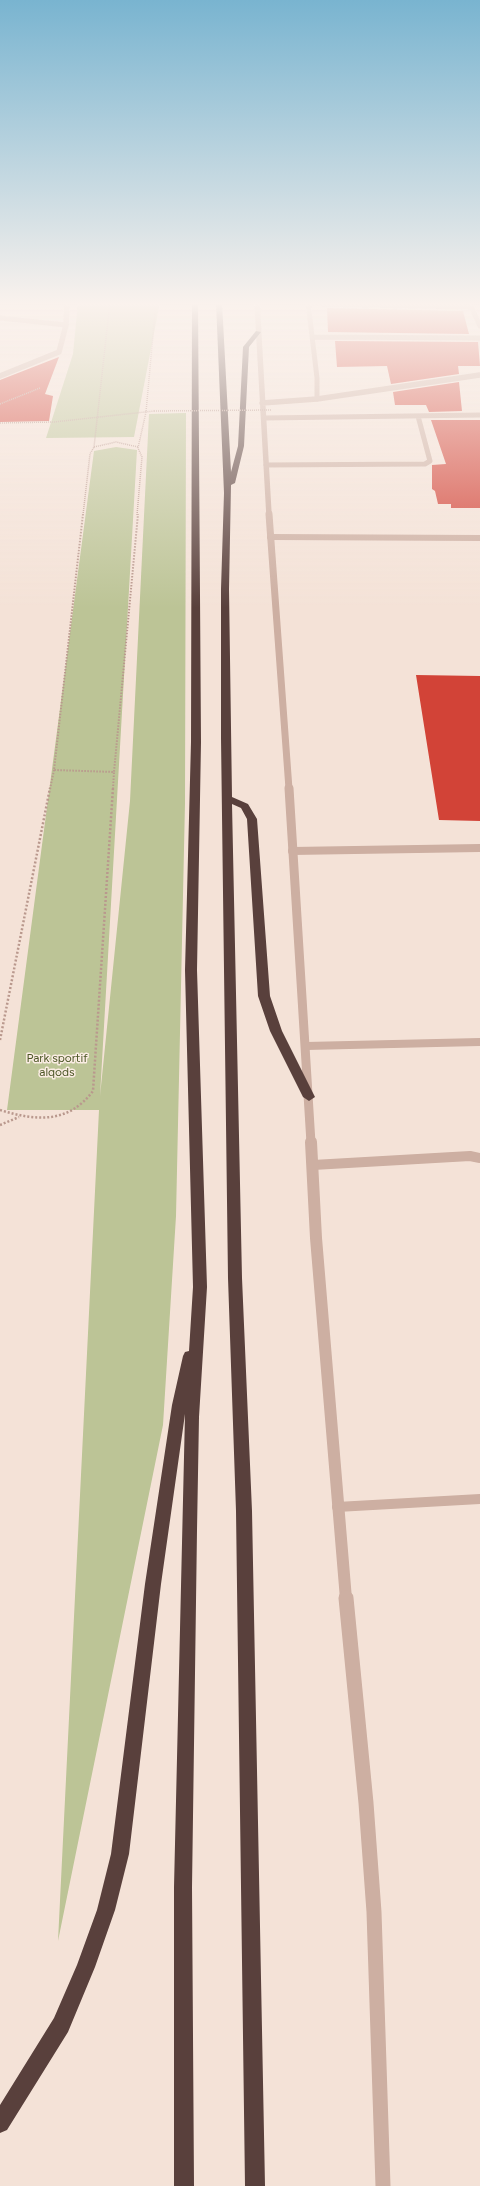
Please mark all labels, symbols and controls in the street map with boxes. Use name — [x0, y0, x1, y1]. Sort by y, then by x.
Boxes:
park label: Park sportif alqods — [26, 1051, 88, 1079]

